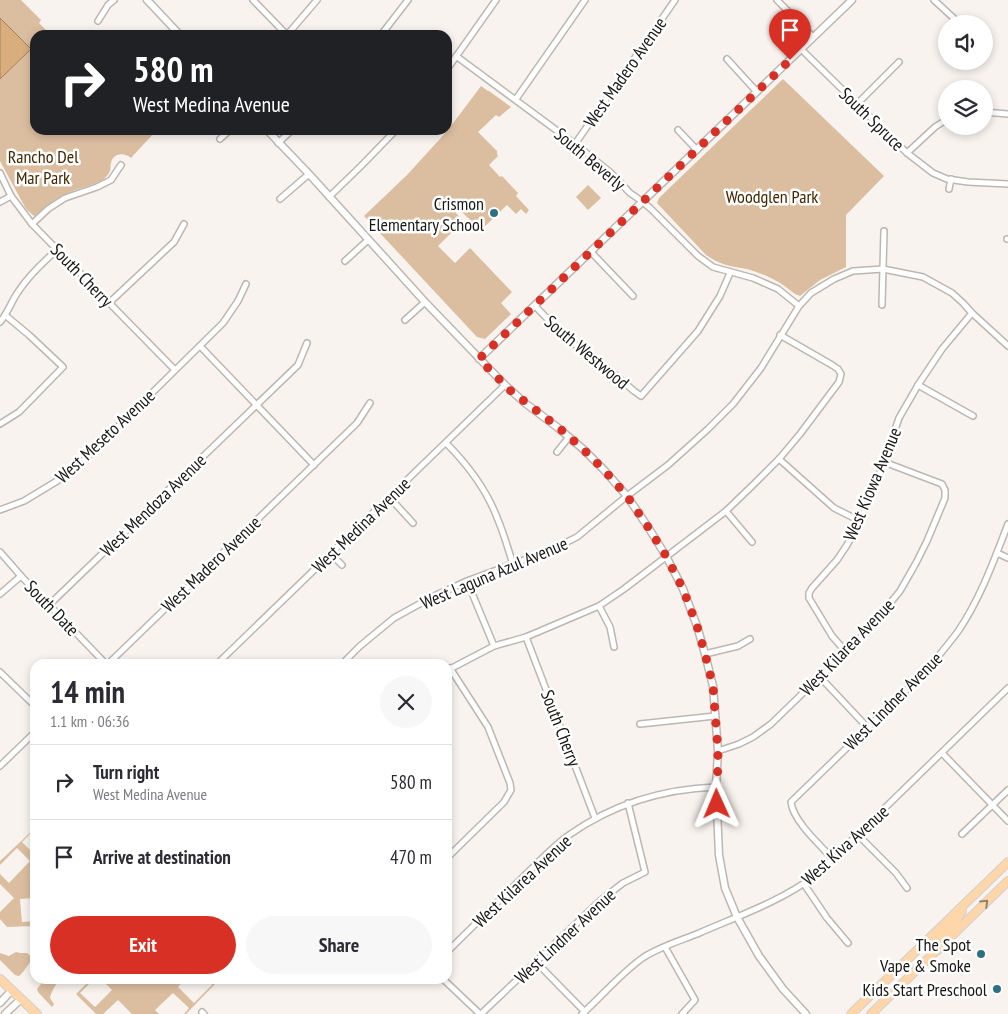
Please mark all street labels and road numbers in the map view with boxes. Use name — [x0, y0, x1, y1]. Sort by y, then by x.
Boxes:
street label: West Madero Avenue — [579, 12, 671, 132]
street label: South Spruce — [835, 82, 909, 156]
street label: South Beverly — [550, 123, 630, 196]
street label: South Cherry — [46, 238, 118, 312]
street label: South Westwood — [540, 310, 634, 394]
street label: West Meseto Avenue — [50, 384, 160, 488]
street label: West Kiowa Avenue — [838, 424, 906, 544]
street label: West Mendoza Avenue — [95, 449, 211, 561]
street label: West Medina Avenue — [307, 472, 415, 578]
street label: West Madero Avenue — [157, 511, 265, 617]
street label: West Laguna Azul Avenue — [417, 532, 571, 614]
street label: South Date — [20, 575, 84, 641]
street label: West Kilarea Avenue — [795, 594, 899, 700]
street label: West Lindner Avenue — [839, 647, 947, 755]
street label: South Cherry — [536, 686, 586, 770]
street label: West Kiva Avenue — [797, 800, 893, 890]
street label: West Kilarea Avenue — [468, 830, 576, 932]
street label: West Lindner Avenue — [510, 883, 620, 989]

